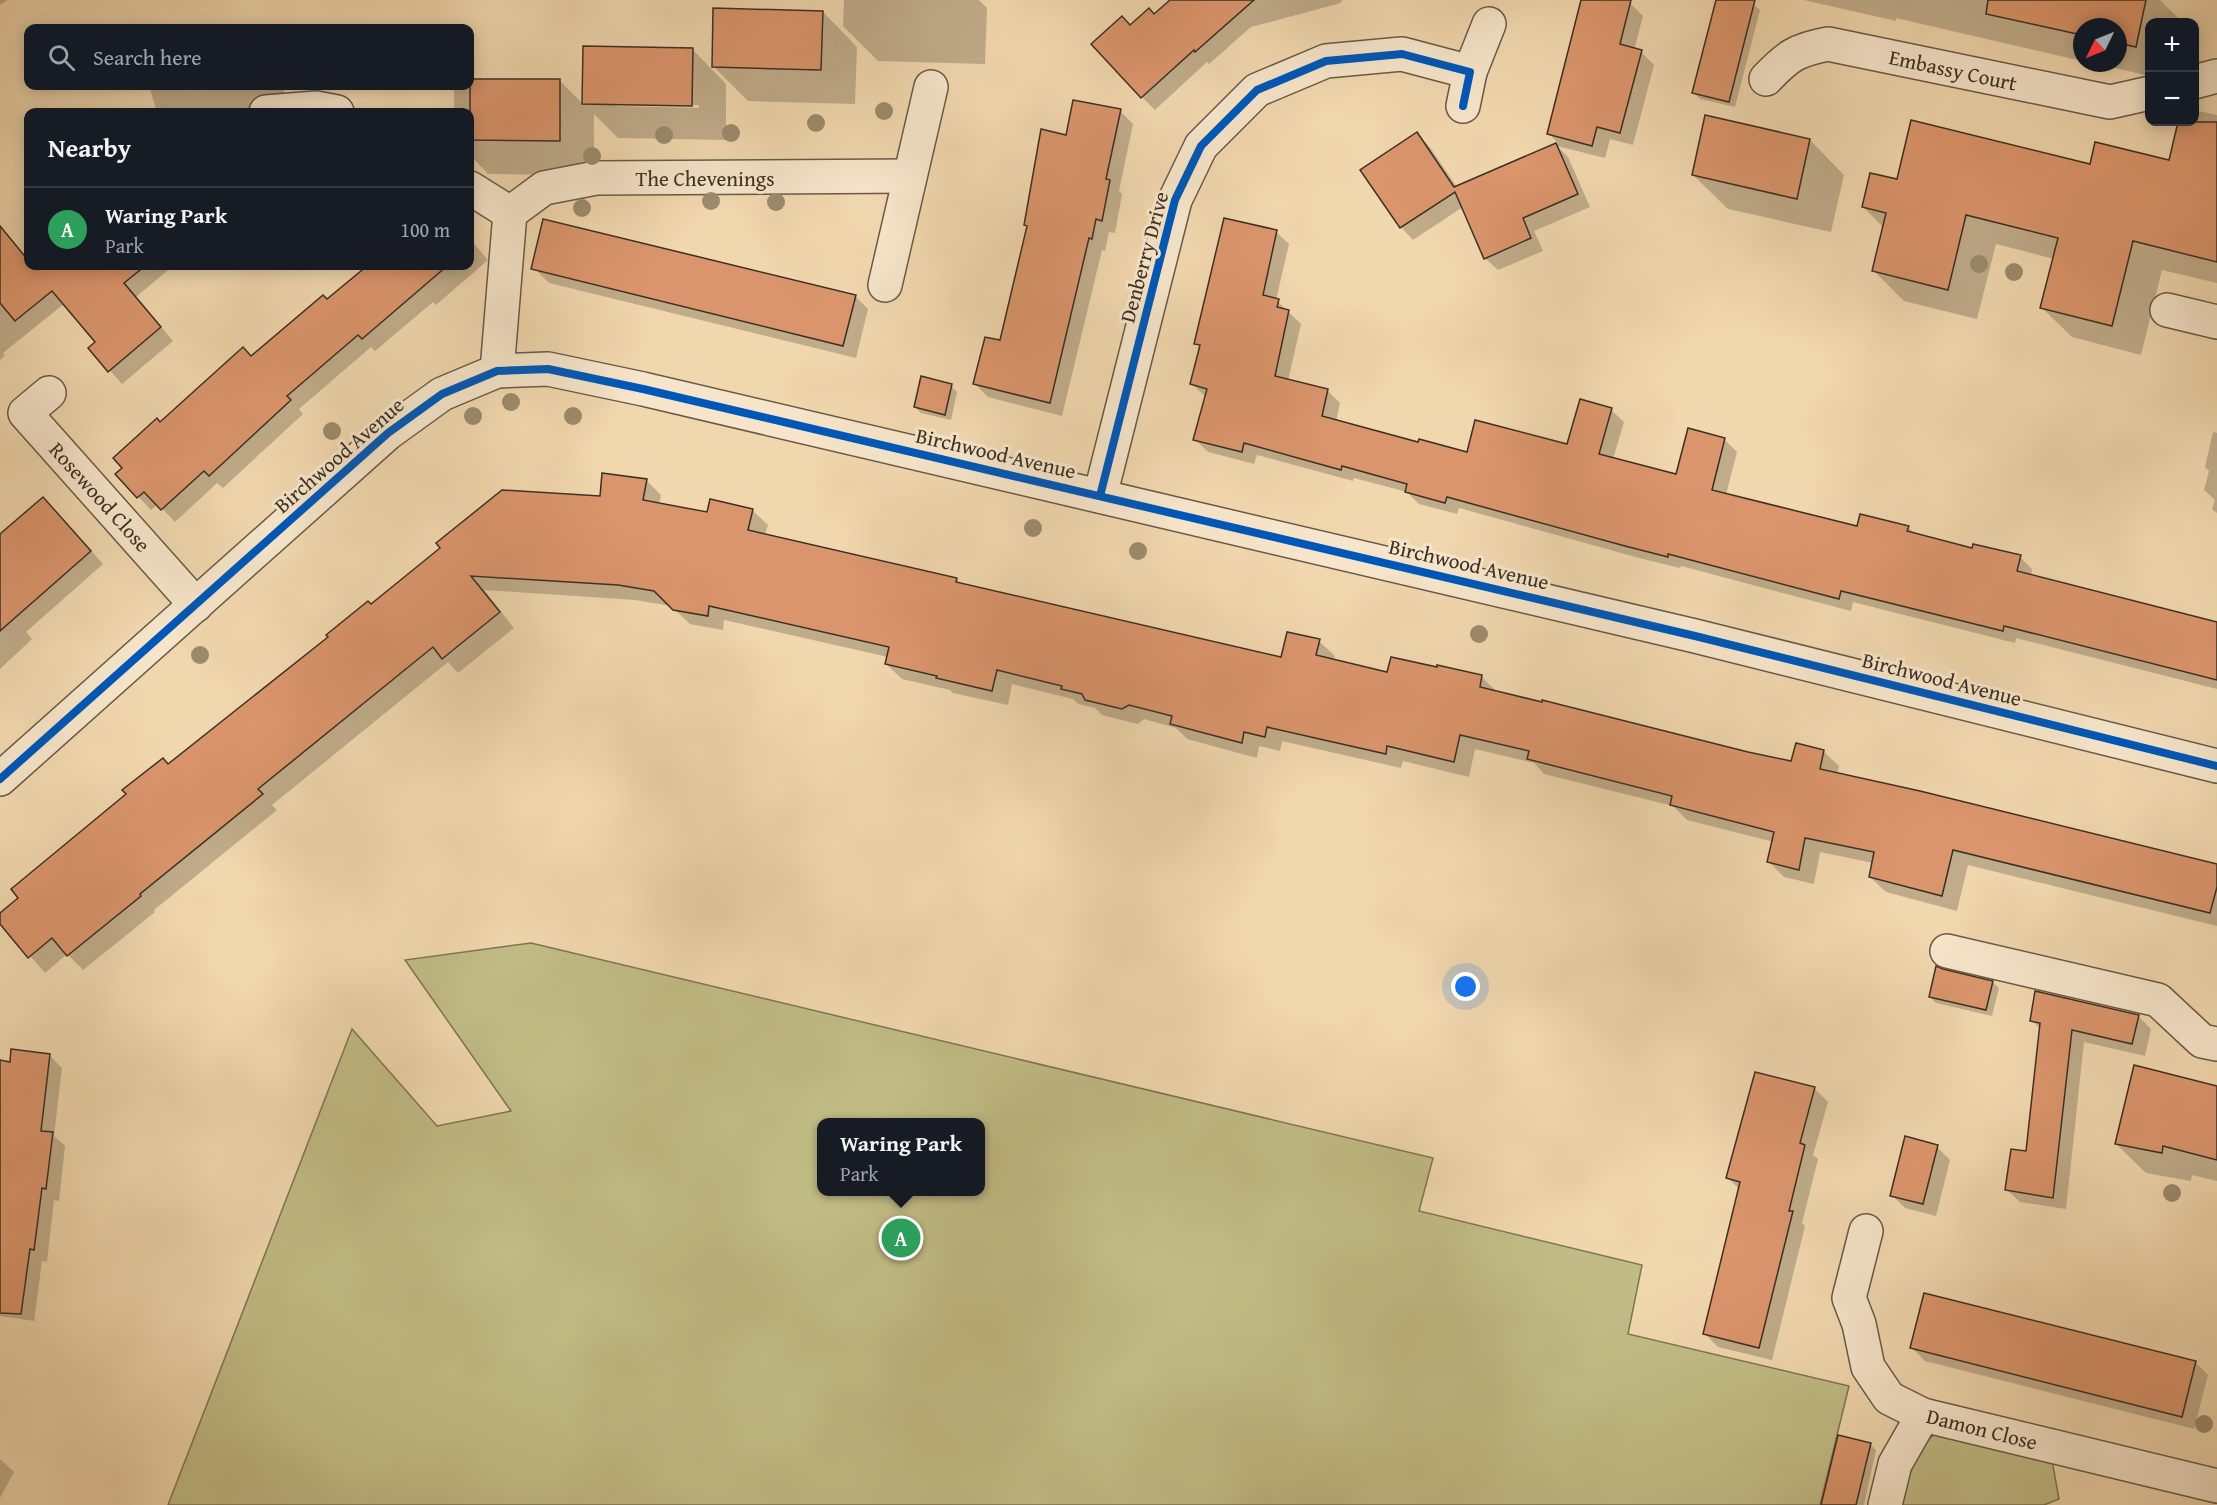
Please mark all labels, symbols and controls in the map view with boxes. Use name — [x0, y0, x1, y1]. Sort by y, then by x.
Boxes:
north arrow — [2073, 18, 2127, 72]
map controls — [2145, 18, 2199, 126]
button: + — [2145, 18, 2199, 72]
search box — [24, 24, 474, 90]
icon: search — [45, 41, 78, 74]
text: Search here — [93, 41, 202, 73]
street label: Embassy Court — [1886, 41, 2020, 99]
button: − — [2145, 72, 2199, 126]
text: Nearby — [48, 128, 131, 167]
street label: The Chevenings — [635, 163, 775, 194]
street label: Denberry Drive — [1112, 188, 1176, 326]
text: Waring Park — [105, 199, 227, 231]
text: A — [61, 215, 74, 244]
text: 100 m — [400, 215, 450, 244]
text: Park — [105, 231, 144, 260]
street label: Birchwood Avenue — [267, 390, 411, 520]
street label: Birchwood Avenue — [913, 420, 1079, 487]
street label: Rosewood Close — [42, 435, 158, 559]
street label: Birchwood Avenue — [1386, 531, 1552, 598]
street label: Birchwood Avenue — [1859, 644, 2025, 714]
your location — [1451, 972, 1480, 1001]
popup — [817, 1118, 985, 1196]
text: Waring Park — [840, 1127, 962, 1159]
text: Park — [840, 1159, 879, 1188]
pin: A — [882, 1216, 920, 1260]
street label: Damon Close — [1923, 1400, 2041, 1458]

